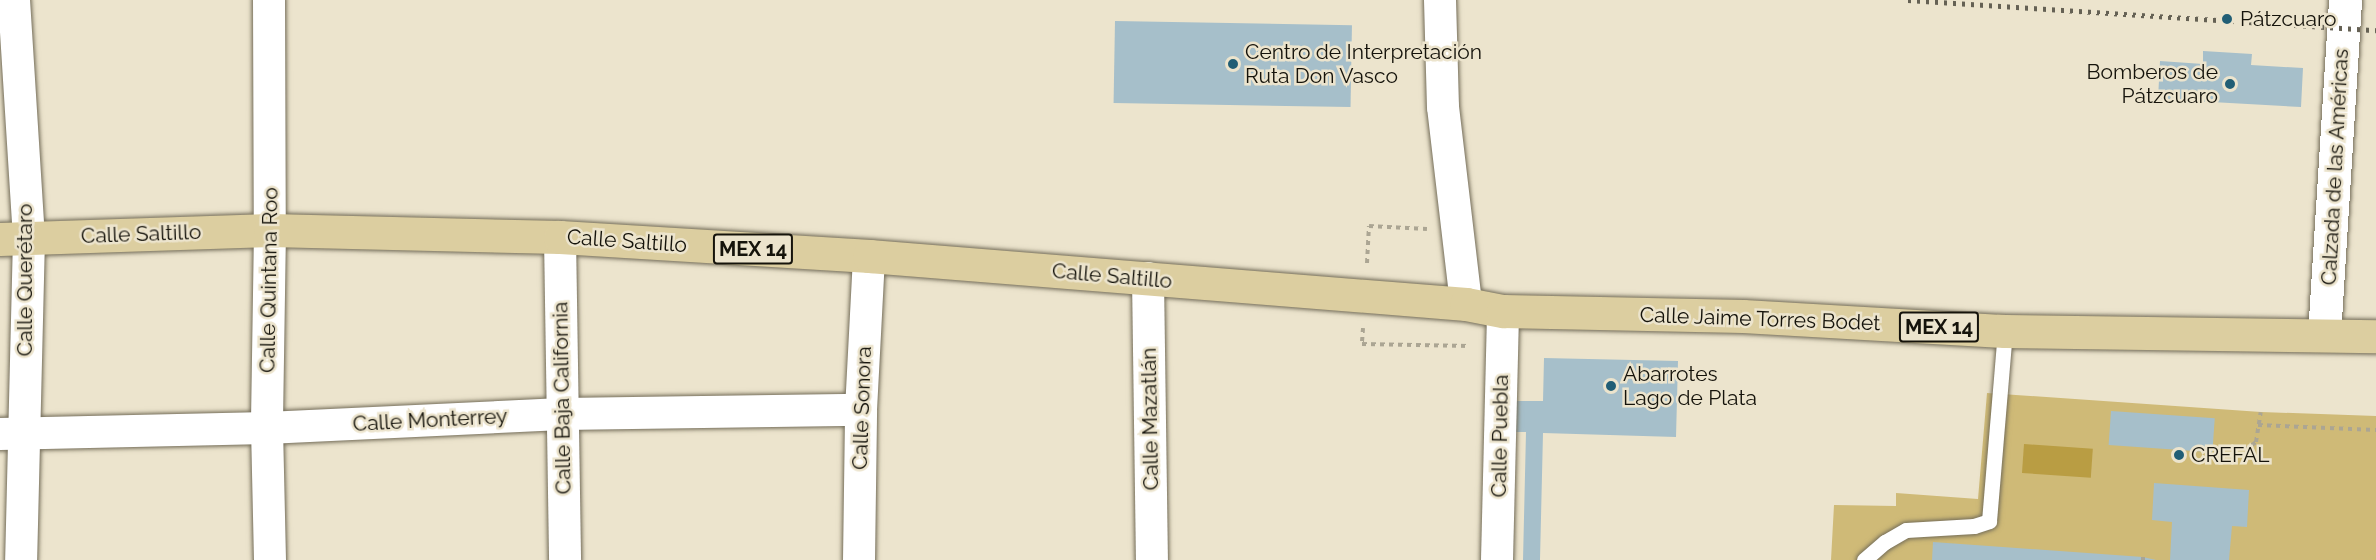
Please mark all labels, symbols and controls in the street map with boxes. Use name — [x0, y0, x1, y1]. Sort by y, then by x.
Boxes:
place label: Pátzcuaro — [2240, 6, 2336, 32]
marker: Pátzcuaro — [2218, 10, 2236, 28]
place label: Centro de Interpretación Ruta Don Vasco — [1245, 39, 1482, 89]
street label: Calzada de las Américas — [2316, 48, 2354, 286]
marker: Centro de Interpretación Ruta Don Vasco — [1226, 57, 1240, 71]
place label: Bomberos de Pátzcuaro — [2087, 59, 2218, 109]
marker: Bomberos de Pátzcuaro — [2223, 77, 2237, 91]
street label: Calle Quintana Roo — [255, 187, 283, 373]
street label: Calle Querétaro — [12, 204, 38, 356]
street label: Calle Saltillo — [80, 219, 202, 249]
street label: Calle Saltillo — [566, 224, 688, 258]
road number: MEX 14 — [712, 232, 794, 266]
street label: Calle Saltillo — [1051, 258, 1173, 294]
street label: Calle Baja California — [548, 301, 576, 495]
street label: Calle Jaime Torres Bodet — [1639, 302, 1881, 336]
road number: MEX 14 — [1898, 310, 1980, 344]
street label: Calle Sonora — [847, 346, 877, 470]
street label: Calle Mazatlán — [1136, 347, 1164, 491]
place label: Abarrotes Lago de Plata — [1623, 361, 1757, 411]
street label: Calle Puebla — [1486, 374, 1514, 498]
marker: Abarrotes Lago de Plata — [1604, 379, 1618, 393]
street label: Calle Monterrey — [352, 403, 508, 437]
place label: CREFAL — [2191, 442, 2269, 468]
marker: CREFAL — [2172, 448, 2186, 462]

